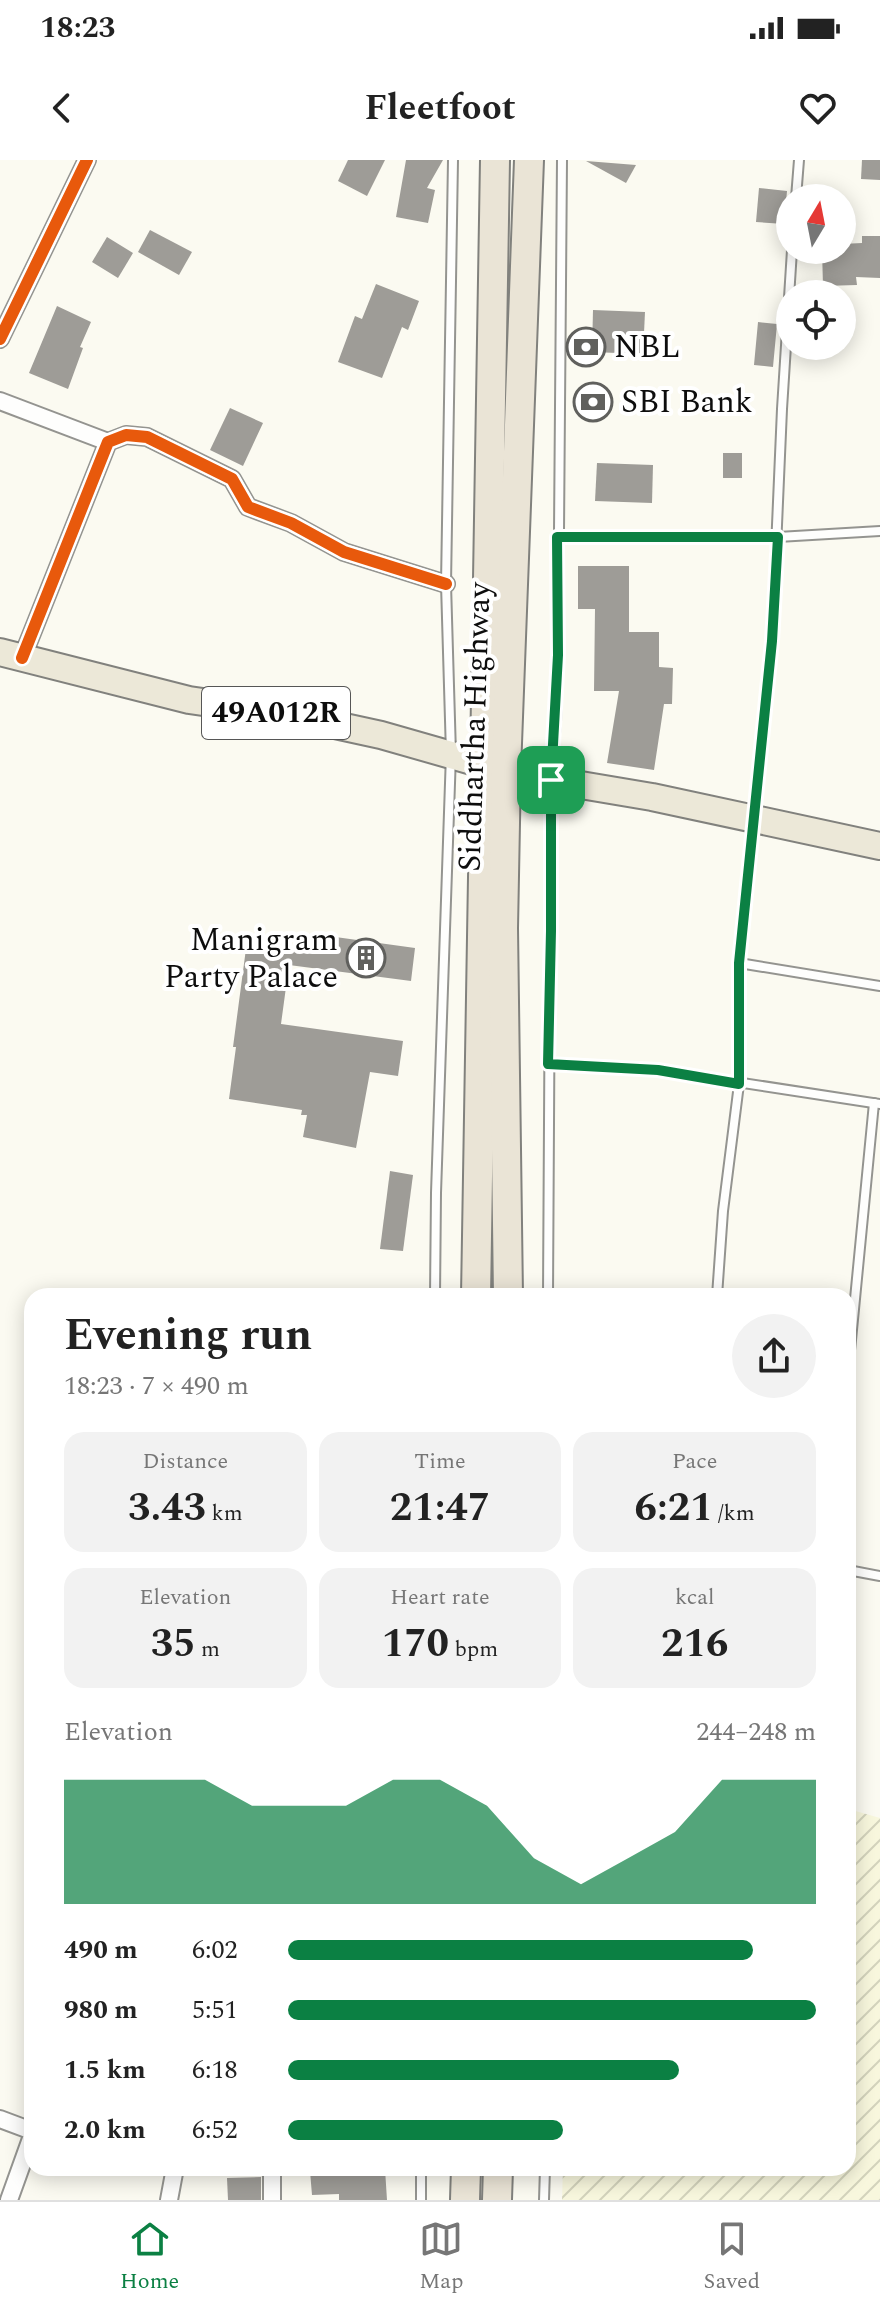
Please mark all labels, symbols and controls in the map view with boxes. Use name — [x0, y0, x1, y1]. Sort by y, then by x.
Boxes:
text: 18:23 — [40, 5, 115, 51]
text: Fleetfoot — [364, 81, 516, 136]
icon: back — [40, 86, 84, 130]
icon: heart — [796, 86, 840, 130]
north arrow — [776, 184, 856, 264]
map controls — [776, 184, 856, 360]
button: locate — [776, 280, 856, 360]
place label: NBL — [614, 323, 681, 372]
bank icon: NBL — [565, 326, 607, 368]
place label: SBI Bank — [621, 378, 753, 427]
bank icon: SBI Bank — [572, 381, 614, 423]
street label: Siddhartha Highway — [445, 580, 505, 872]
road number: 49A012R — [202, 687, 350, 739]
pin — [517, 746, 585, 814]
icon: arrive — [529, 758, 573, 802]
place label: Manigram Party Palace — [164, 916, 338, 1002]
building icon: Manigram Party Palace — [345, 937, 387, 979]
text: Evening run — [64, 1302, 312, 1369]
button: share — [732, 1314, 816, 1398]
text: 18:23 · 7 × 490 m — [64, 1366, 249, 1406]
text: Distance — [142, 1445, 228, 1478]
text: Time — [414, 1445, 466, 1478]
text: Pace — [672, 1445, 717, 1478]
text: 3.43 — [128, 1478, 206, 1539]
text: 21:47 — [390, 1478, 490, 1539]
text: 6:21 — [635, 1478, 713, 1539]
text: km — [206, 1497, 243, 1530]
text: /km — [713, 1497, 755, 1530]
text: Elevation — [139, 1581, 231, 1614]
text: Heart rate — [390, 1581, 490, 1614]
text: kcal — [675, 1581, 714, 1614]
text: 35 — [151, 1614, 196, 1675]
text: 170 — [382, 1614, 449, 1675]
text: 216 — [661, 1614, 728, 1675]
text: m — [196, 1633, 220, 1666]
text: bpm — [449, 1633, 498, 1666]
text: Elevation — [64, 1712, 173, 1752]
text: 244–248 m — [696, 1712, 816, 1752]
text: 490 m — [64, 1930, 138, 1970]
text: 6:02 — [192, 1930, 238, 1970]
text: 980 m — [64, 1990, 138, 2030]
text: 5:51 — [192, 1990, 238, 2030]
text: 1.5 km — [64, 2050, 146, 2090]
text: 6:18 — [192, 2050, 238, 2090]
text: 2.0 km — [64, 2110, 146, 2150]
text: 6:52 — [192, 2110, 238, 2150]
tab: Home — [120, 2217, 179, 2298]
tab: Map — [419, 2217, 464, 2298]
tab: Saved — [704, 2217, 760, 2298]

